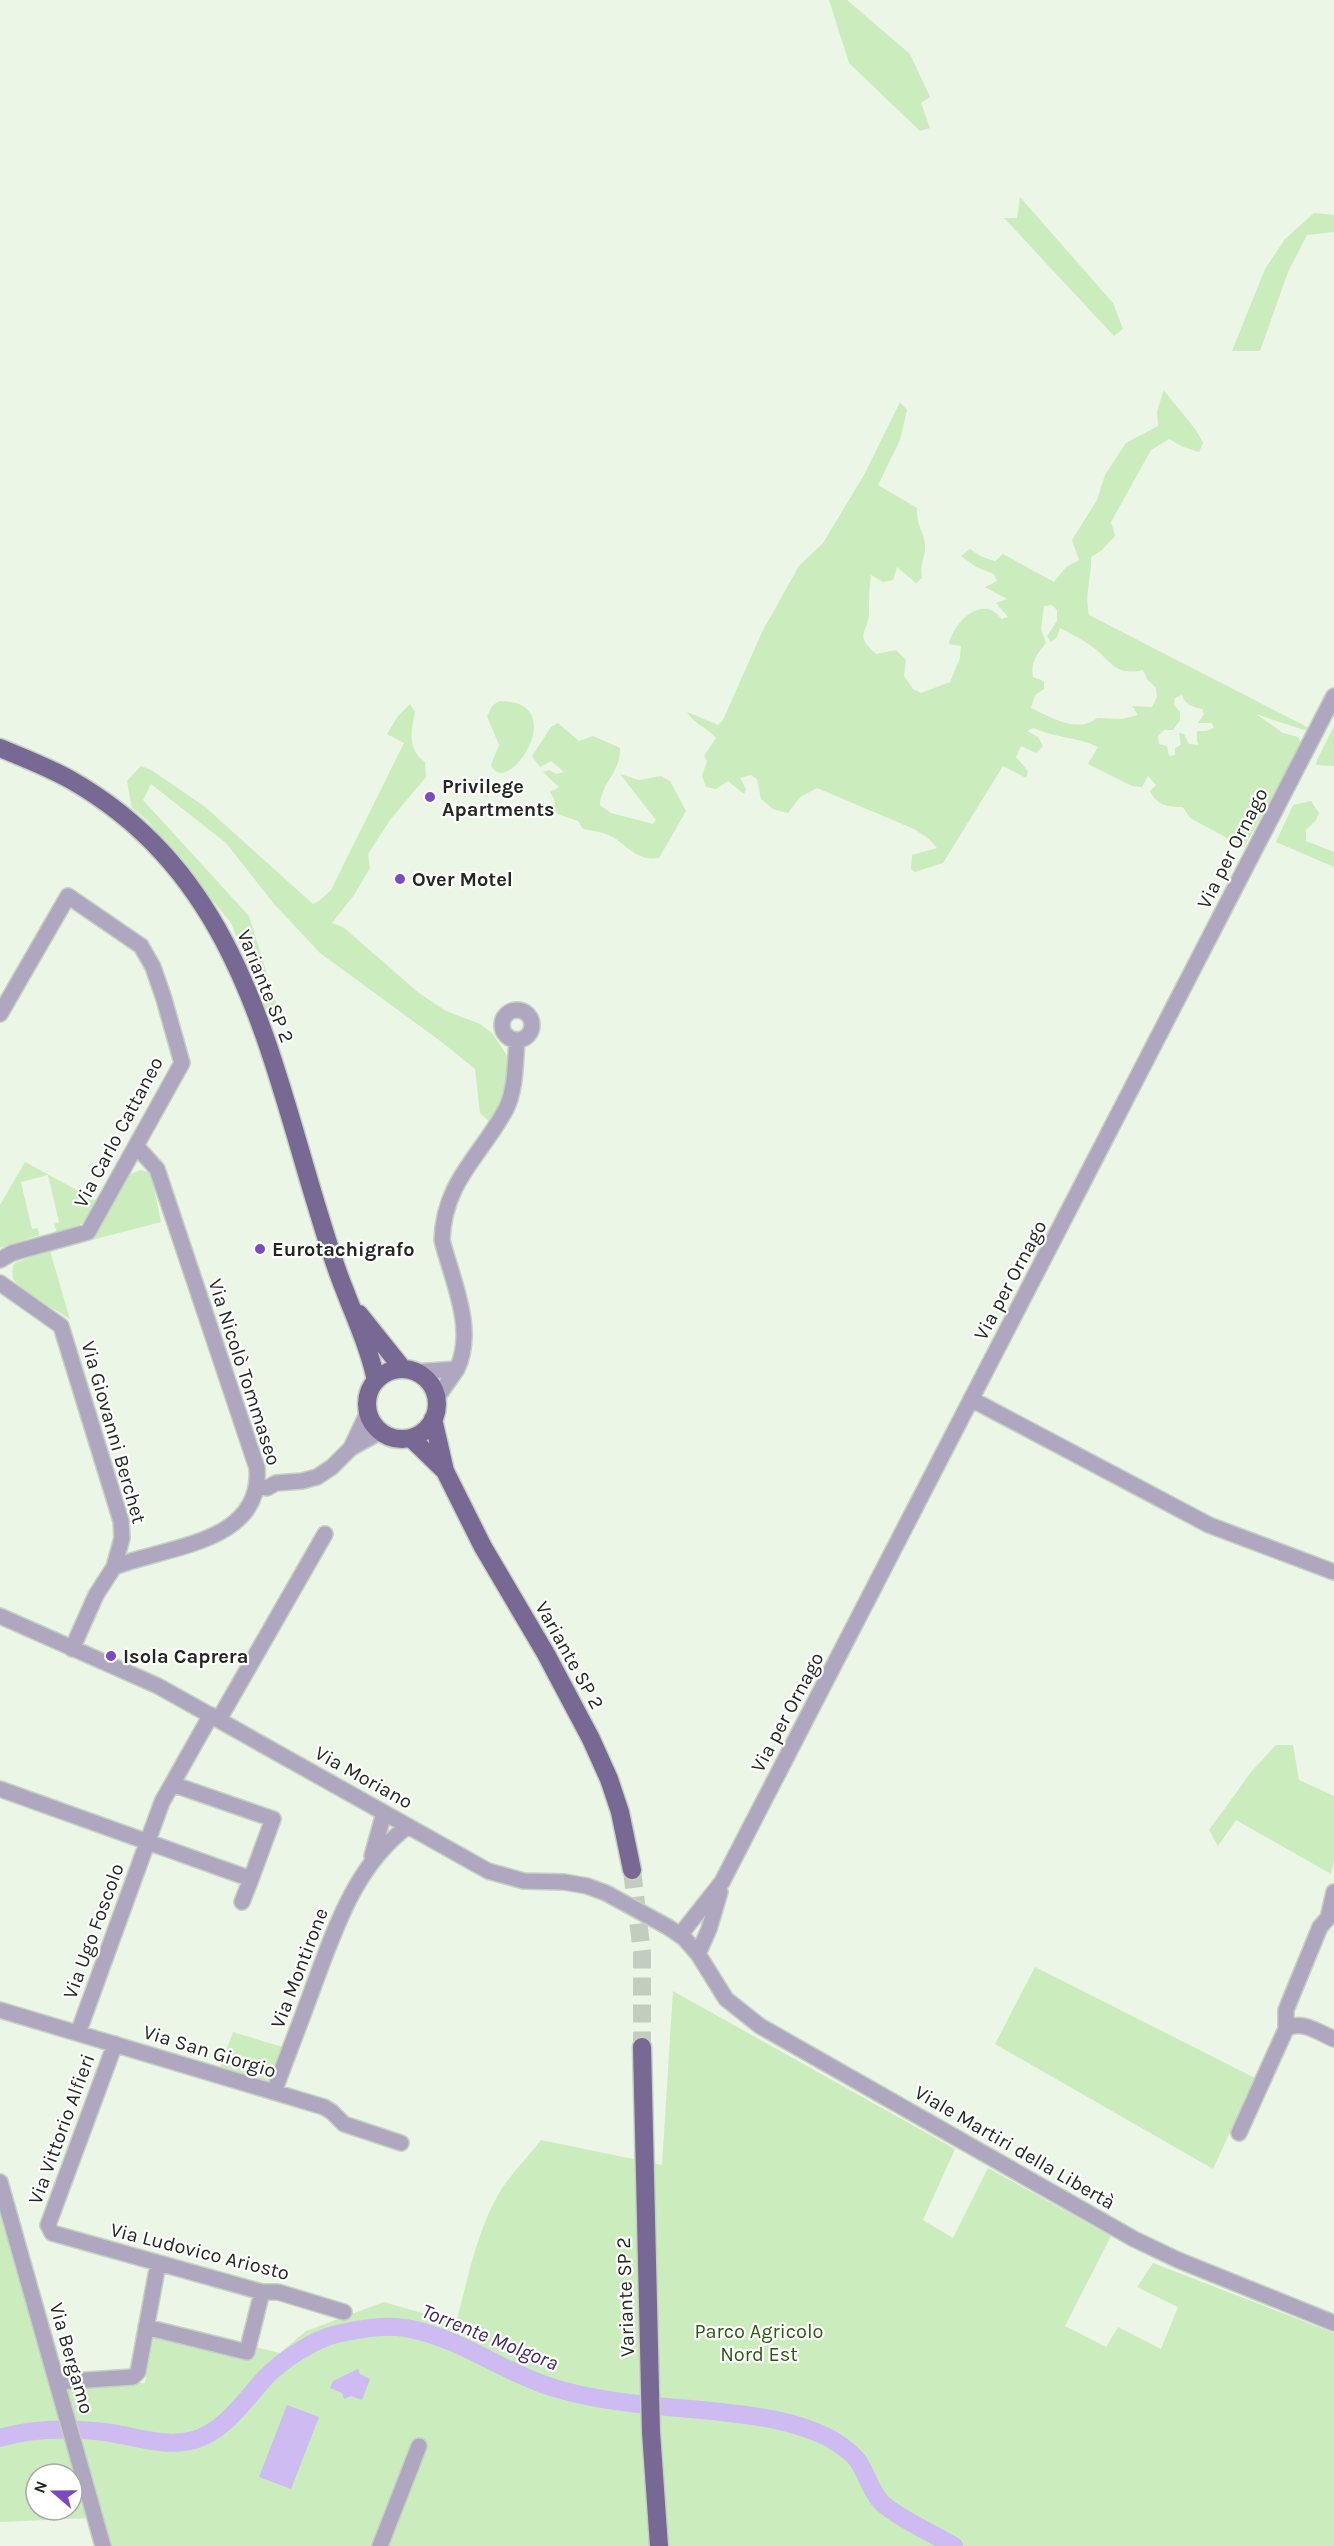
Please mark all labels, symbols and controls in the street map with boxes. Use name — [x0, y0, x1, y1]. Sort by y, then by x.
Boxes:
place label: Privilege Apartments — [442, 775, 555, 821]
street label: Via per Ornago — [1192, 784, 1273, 912]
marker: Privilege Apartments — [423, 790, 437, 804]
place label: Over Motel — [412, 868, 513, 891]
marker: Over Motel — [393, 872, 407, 886]
street label: Variante SP 2 — [232, 926, 299, 1046]
street label: Via Carlo Cattaneo — [69, 1053, 168, 1212]
street label: Via per Ornago — [969, 1216, 1052, 1344]
place label: Eurotachigrafo — [272, 1238, 415, 1261]
marker: Eurotachigrafo — [253, 1242, 267, 1256]
street label: Via Nicolò Tommaseo — [204, 1276, 286, 1468]
street label: Via Giovanni Berchet — [76, 1338, 151, 1526]
street label: Variante SP 2 — [530, 1597, 609, 1713]
place label: Isola Caprera — [123, 1645, 248, 1668]
street label: Via per Ornago — [746, 1648, 829, 1776]
marker: Isola Caprera — [104, 1649, 118, 1663]
street label: Via Moriano — [311, 1741, 417, 1814]
street label: Via Ugo Foscolo — [58, 1860, 129, 2002]
street label: Via Montirone — [266, 1905, 333, 2032]
street label: Via San Giorgio — [141, 2020, 279, 2083]
street label: Via Vittorio Alfieri — [24, 2051, 99, 2208]
street label: Viale Martiri della Libertà — [910, 2081, 1119, 2214]
street label: Via Ludovico Ariosto — [108, 2218, 292, 2285]
street label: Variante SP 2 — [612, 2237, 639, 2357]
water label: Torrente Molgora — [418, 2299, 562, 2375]
street label: Via Bergamo — [45, 2300, 98, 2416]
park label: Parco Agricolo Nord Est — [694, 2320, 824, 2366]
north arrow — [24, 2462, 84, 2522]
text: N — [29, 2478, 51, 2496]

